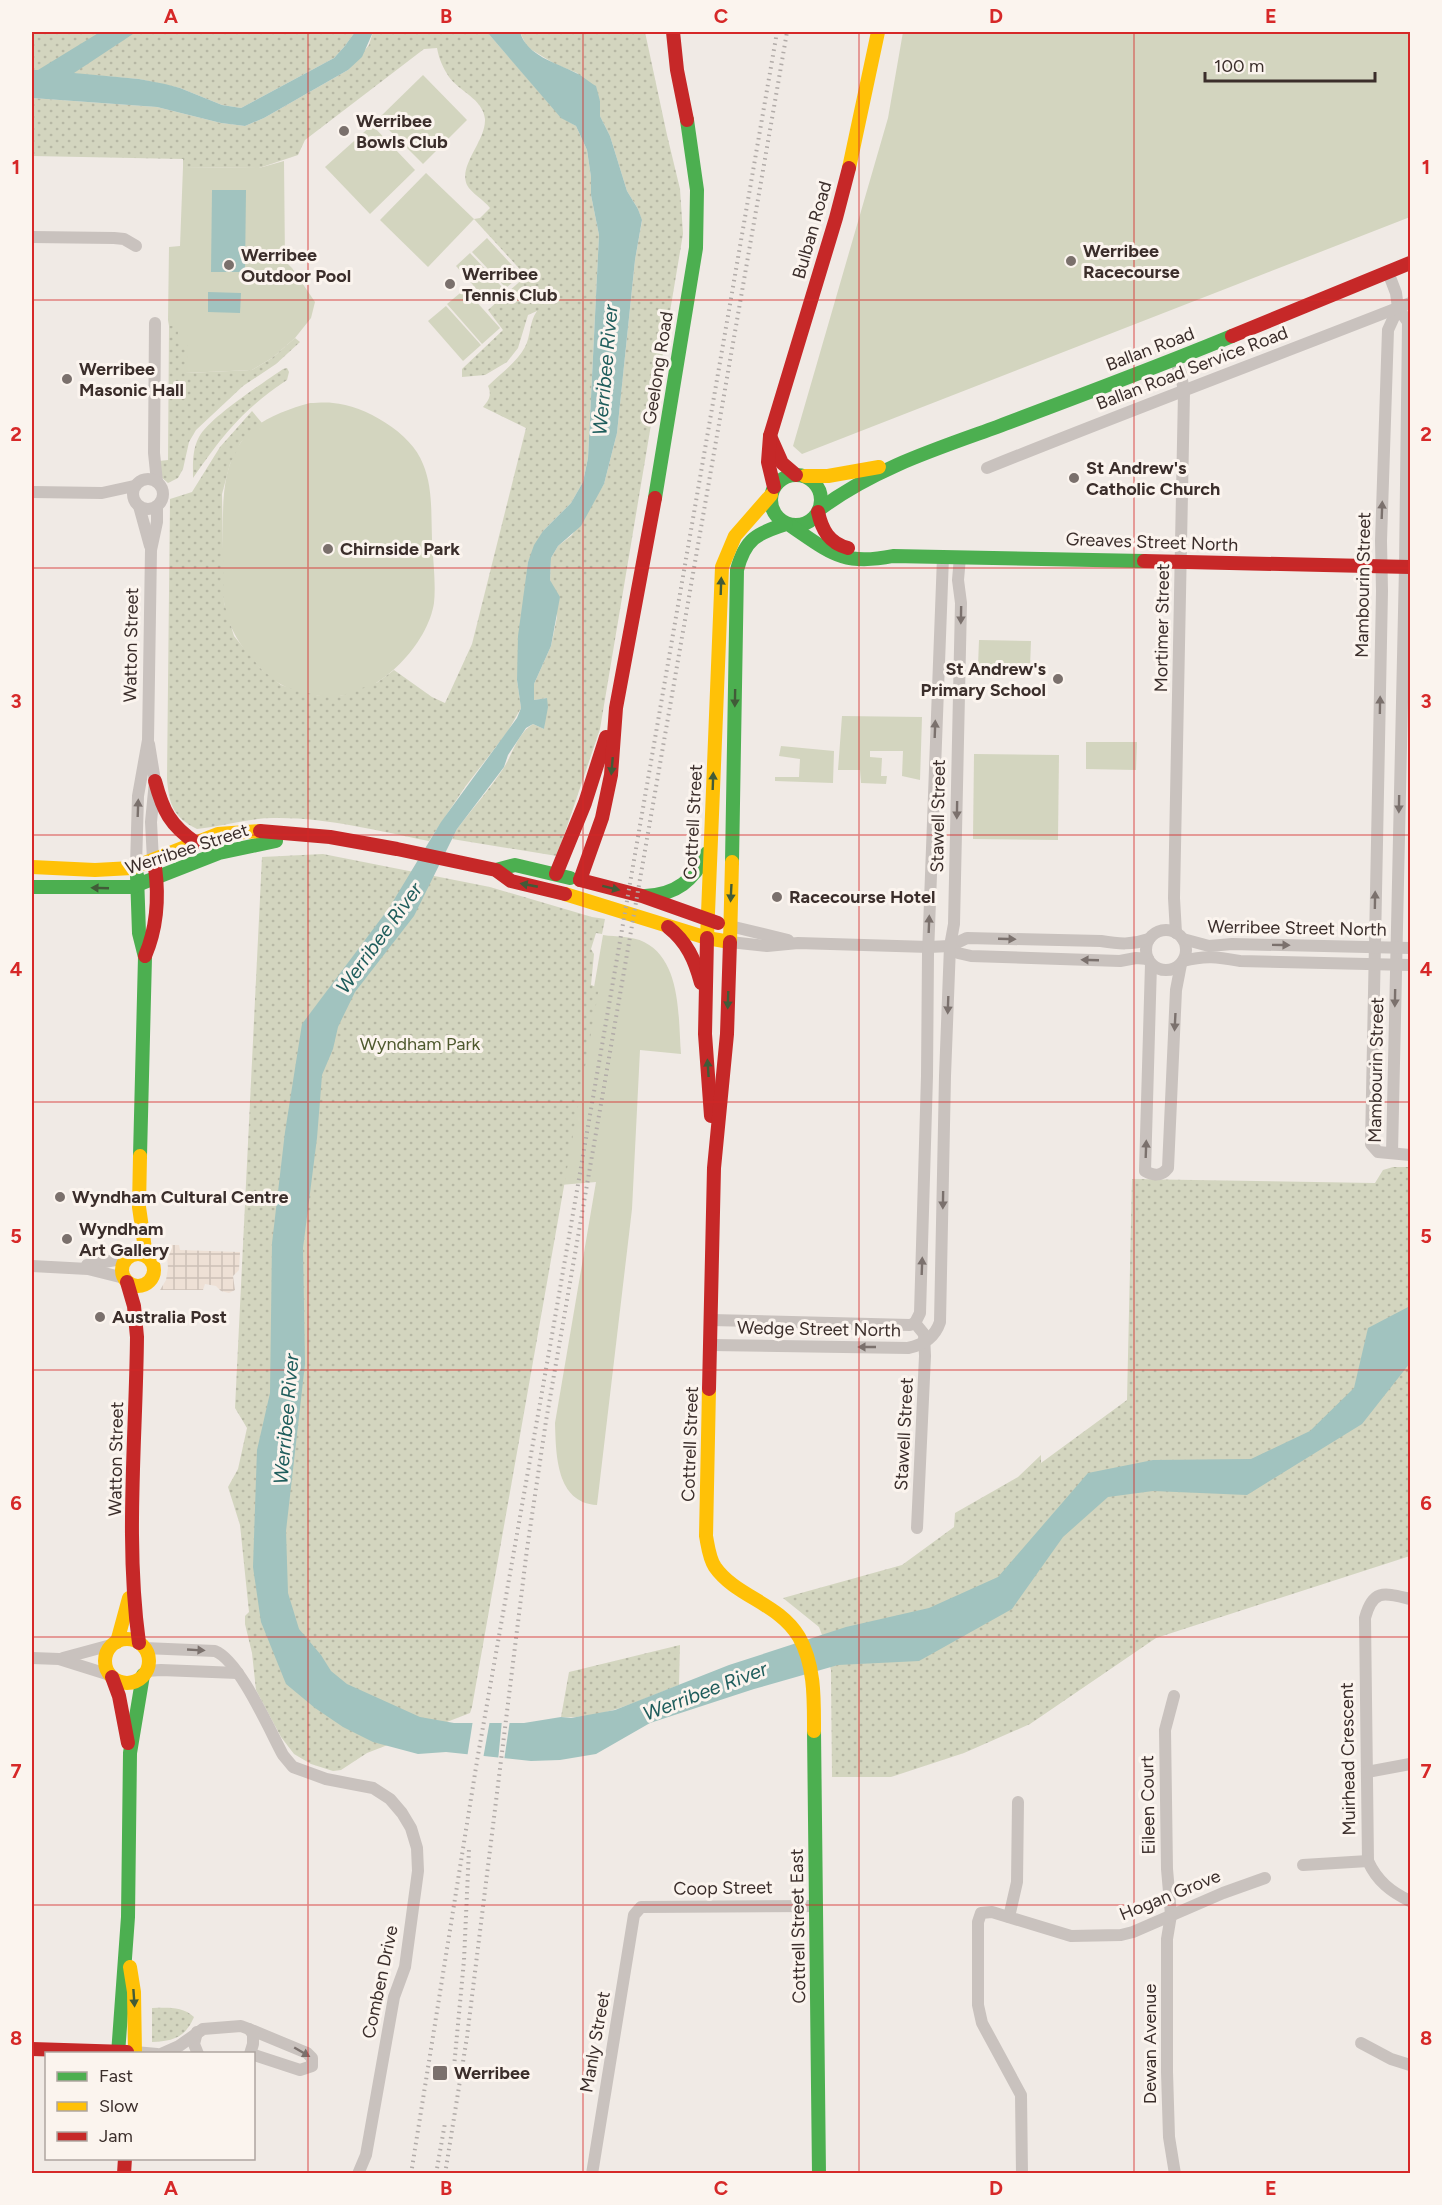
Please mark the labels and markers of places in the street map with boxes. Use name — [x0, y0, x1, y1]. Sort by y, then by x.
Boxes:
place label: Werribee Bowls Club — [356, 110, 448, 153]
marker: Werribee Bowls Club — [337, 124, 351, 138]
place label: Werribee Racecourse — [1083, 240, 1180, 283]
place label: Werribee Outdoor Pool — [241, 244, 351, 287]
marker: Werribee Racecourse — [1064, 254, 1078, 268]
marker: Werribee Outdoor Pool — [222, 258, 236, 272]
place label: Werribee Tennis Club — [462, 263, 558, 306]
marker: Werribee Tennis Club — [443, 277, 457, 291]
place label: Werribee Masonic Hall — [79, 358, 184, 401]
marker: Werribee Masonic Hall — [60, 372, 74, 386]
place label: St Andrew's Catholic Church — [1086, 457, 1220, 500]
marker: St Andrew's Catholic Church — [1067, 471, 1081, 485]
place label: Chirnside Park — [340, 538, 460, 560]
marker: Chirnside Park — [321, 542, 335, 556]
place label: St Andrew's Primary School — [921, 658, 1047, 701]
marker: St Andrew's Primary School — [1051, 672, 1065, 686]
place label: Racecourse Hotel — [789, 886, 935, 908]
marker: Racecourse Hotel — [770, 890, 784, 904]
place label: Wyndham Cultural Centre — [72, 1186, 288, 1208]
marker: Wyndham Cultural Centre — [53, 1190, 67, 1204]
place label: Wyndham Art Gallery — [79, 1218, 170, 1261]
marker: Wyndham Art Gallery — [60, 1232, 74, 1246]
place label: Australia Post — [112, 1306, 227, 1328]
marker: Australia Post — [93, 1310, 107, 1324]
place label: Werribee — [454, 2062, 530, 2084]
marker: Werribee — [431, 2064, 449, 2082]

